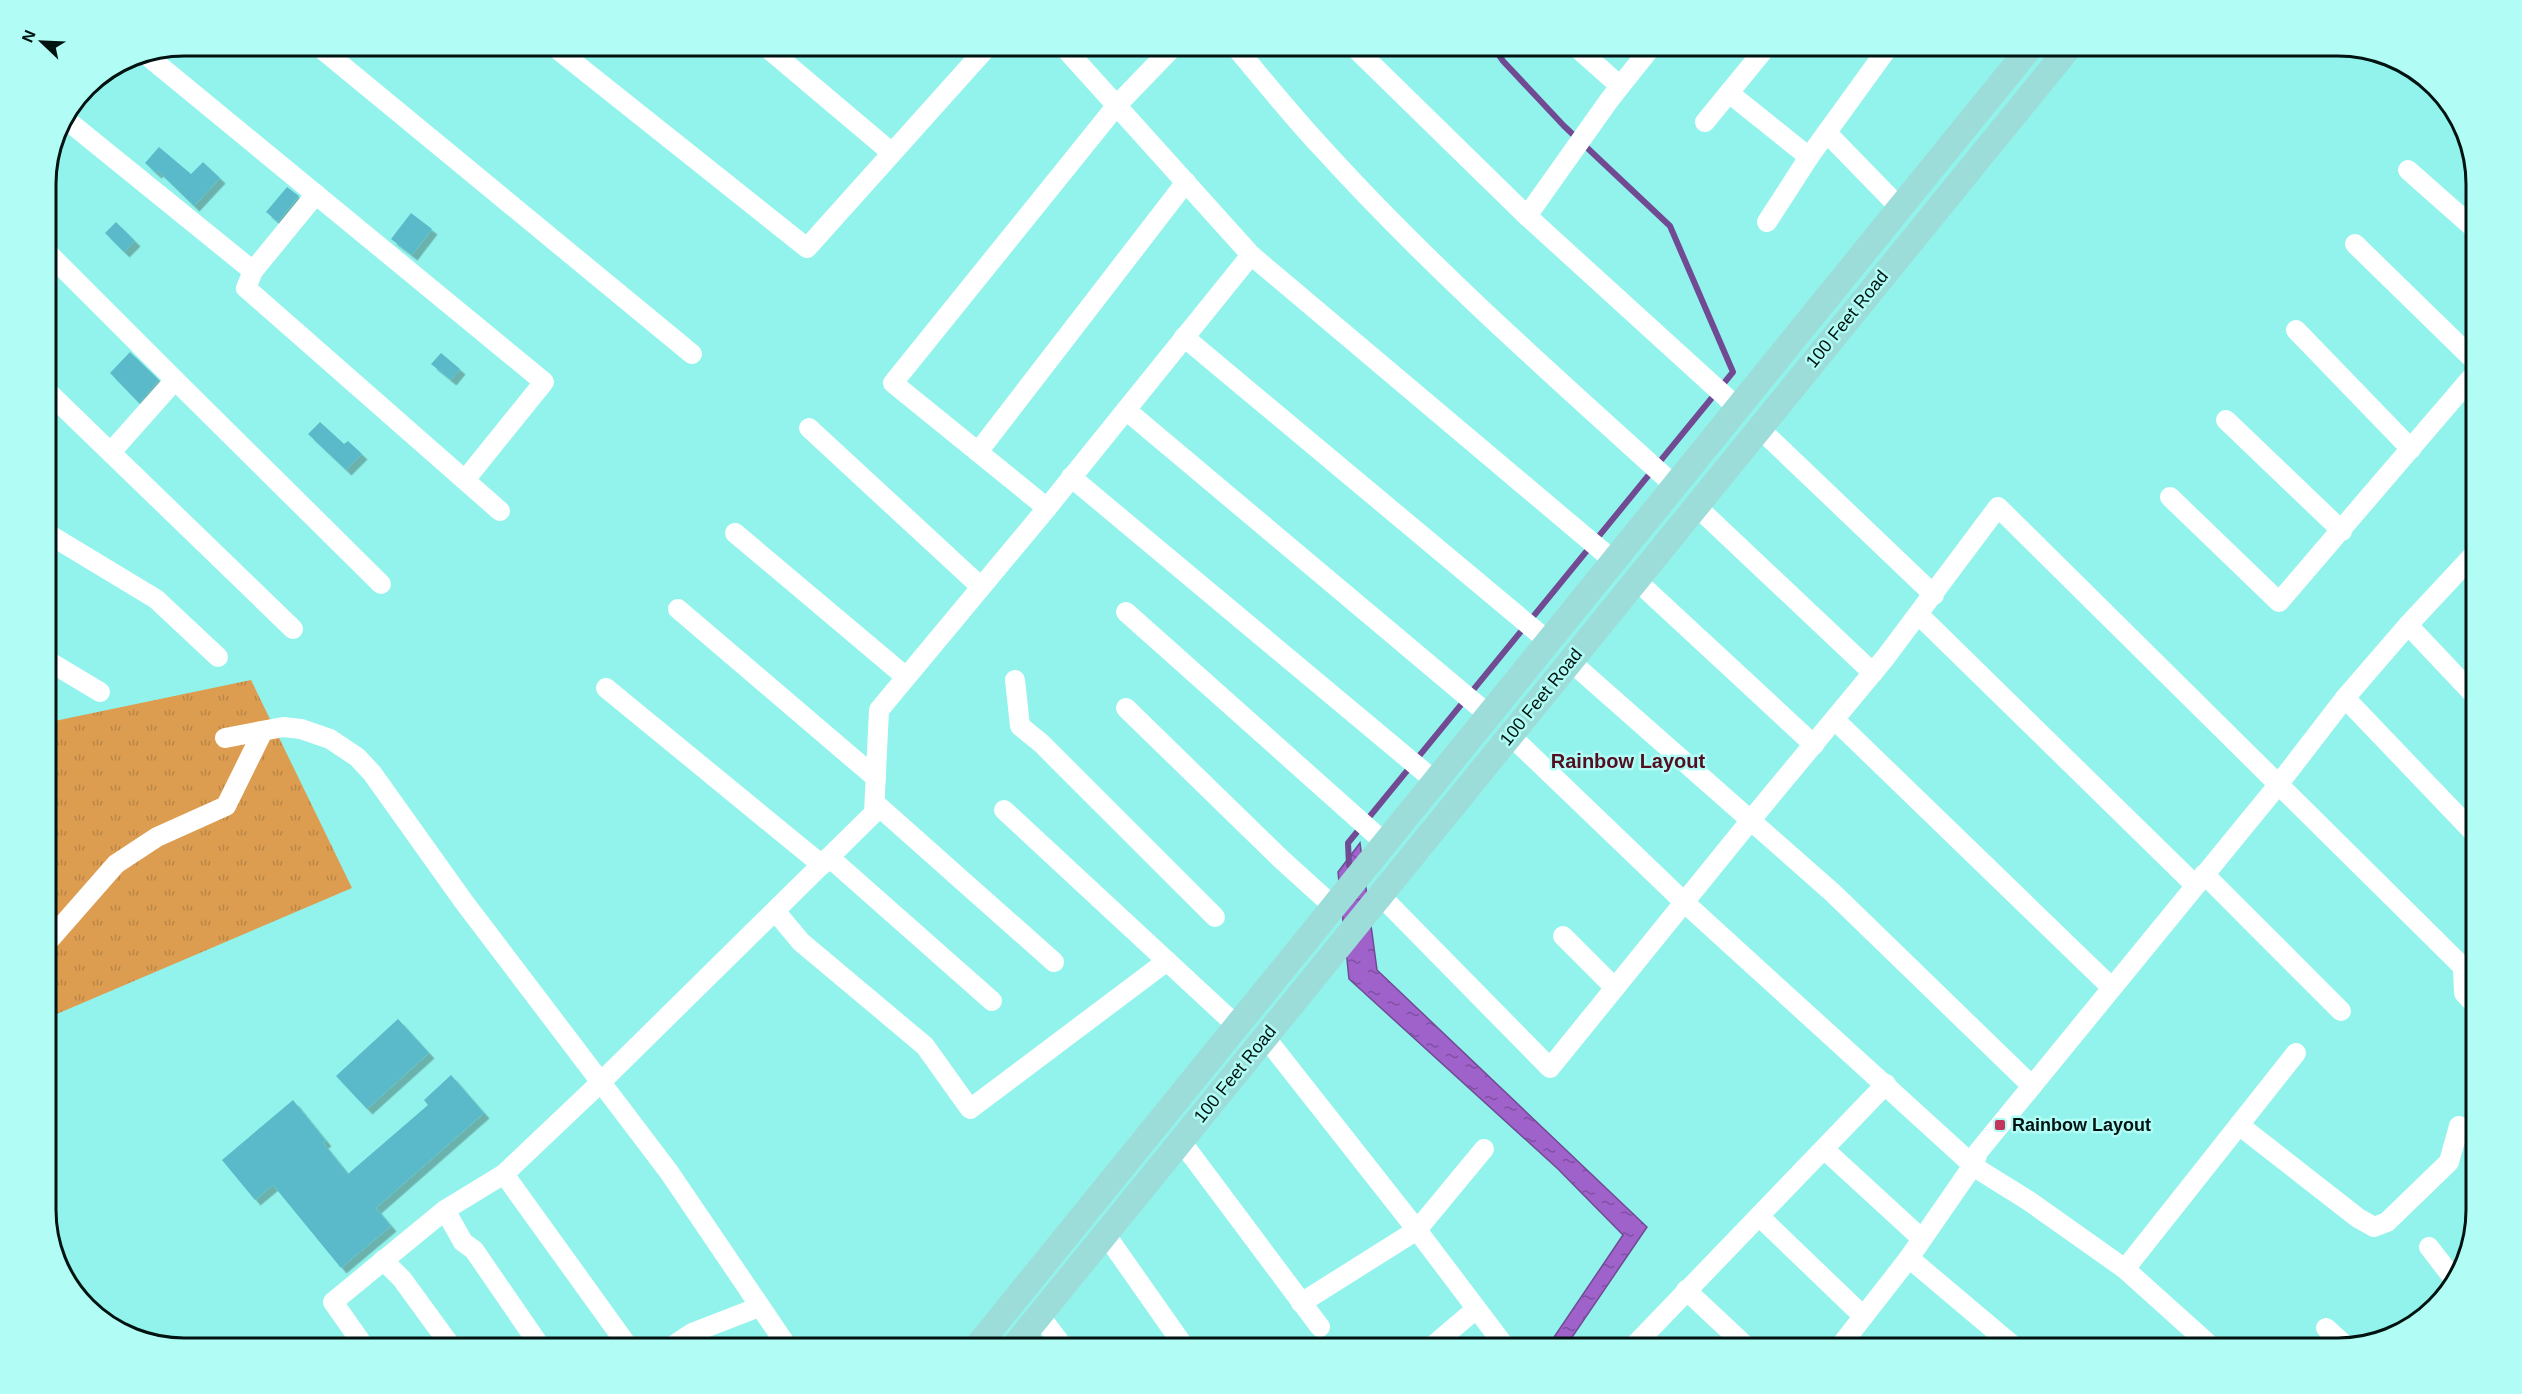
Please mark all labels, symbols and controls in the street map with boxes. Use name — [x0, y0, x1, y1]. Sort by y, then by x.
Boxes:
north arrow — [12, 12, 72, 72]
text: N — [19, 28, 39, 45]
street label: 100 Feet Road — [1802, 266, 1892, 372]
street label: 100 Feet Road — [1496, 644, 1586, 750]
district label: Rainbow Layout — [1551, 750, 1706, 772]
street label: 100 Feet Road — [1190, 1021, 1280, 1127]
place label: Rainbow Layout — [2012, 1115, 2151, 1135]
marker: Rainbow Layout — [1993, 1118, 2007, 1132]

